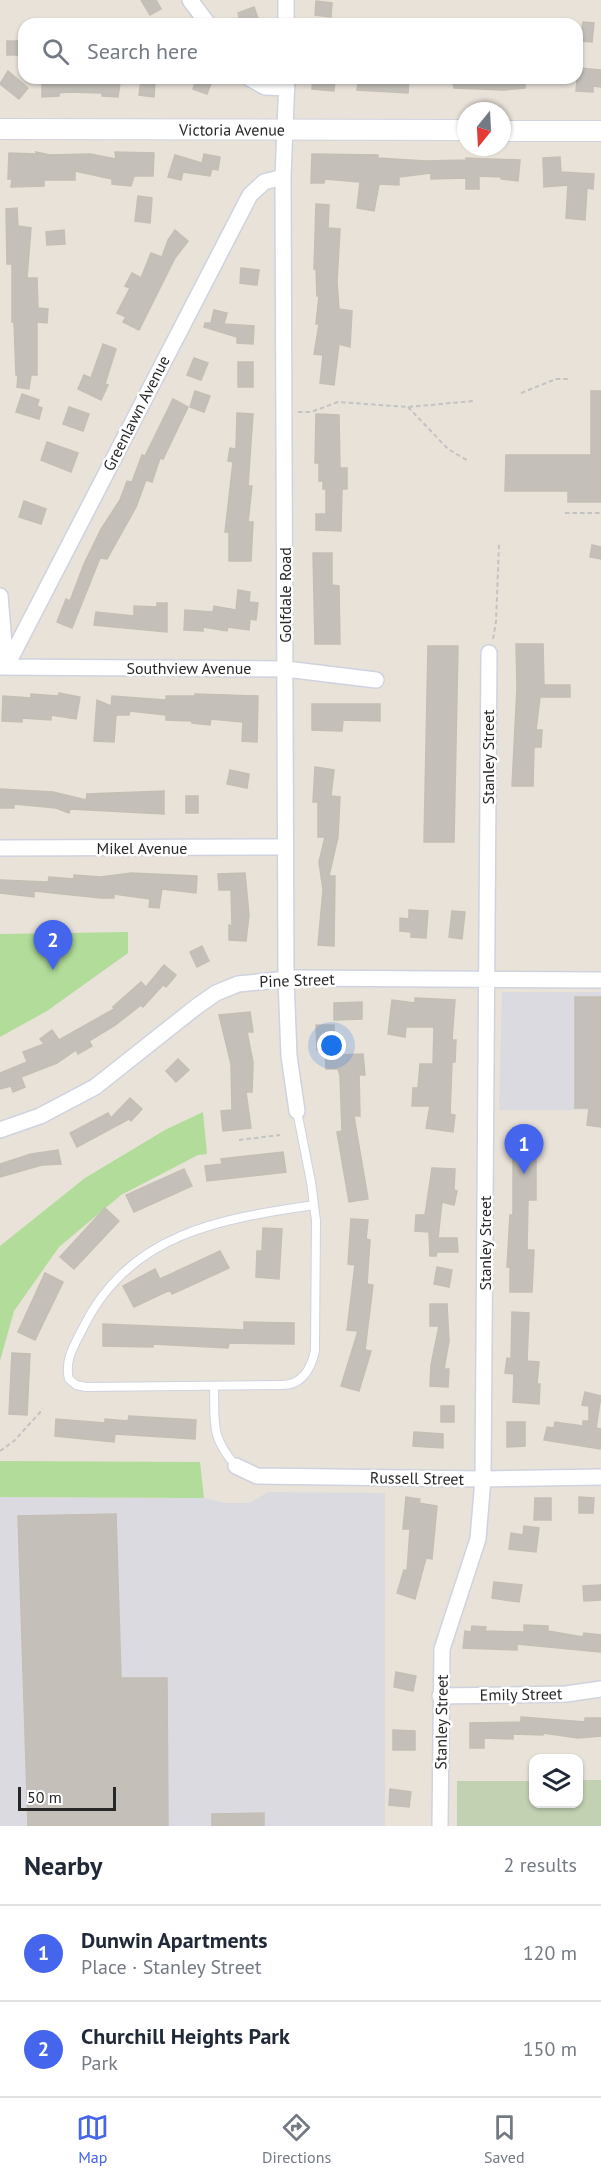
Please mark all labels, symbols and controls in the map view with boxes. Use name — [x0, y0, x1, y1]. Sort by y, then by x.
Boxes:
search box — [18, 18, 583, 84]
icon: search — [39, 35, 72, 68]
text: Search here — [87, 37, 198, 65]
north arrow — [457, 102, 511, 156]
street label: Victoria Avenue — [178, 119, 285, 140]
street label: Greenlawn Avenue — [98, 352, 174, 474]
street label: Golfdale Road — [275, 547, 295, 643]
street label: Southview Avenue — [127, 658, 251, 678]
street label: Stanley Street — [478, 709, 498, 805]
street label: Mikel Avenue — [97, 838, 187, 858]
pin: 2 — [34, 920, 72, 970]
street label: Pine Street — [259, 969, 336, 991]
your location — [317, 1031, 346, 1060]
pin: 1 — [504, 1124, 544, 1174]
street label: Stanley Street — [475, 1195, 495, 1291]
street label: Russell Street — [370, 1467, 465, 1489]
street label: Stanley Street — [430, 1674, 452, 1770]
street label: Emily Street — [480, 1683, 563, 1705]
map controls — [529, 1754, 583, 1808]
button: layers — [529, 1754, 583, 1808]
scale bar — [18, 1784, 116, 1812]
text: 50 m — [27, 1787, 62, 1807]
text: Nearby — [24, 1849, 102, 1882]
text: 2 results — [504, 1852, 577, 1878]
text: Dunwin Apartments — [81, 1926, 268, 1954]
text: 1 — [38, 1940, 49, 1966]
text: 120 m — [523, 1940, 577, 1966]
text: Place · Stanley Street — [81, 1954, 262, 1980]
text: Churchill Heights Park — [81, 2022, 290, 2050]
text: 2 — [38, 2036, 49, 2062]
text: 150 m — [523, 2036, 577, 2062]
text: Park — [81, 2050, 118, 2076]
tab: Map — [76, 2111, 109, 2167]
tab: Directions — [262, 2111, 331, 2167]
tab: Saved — [484, 2111, 525, 2167]

